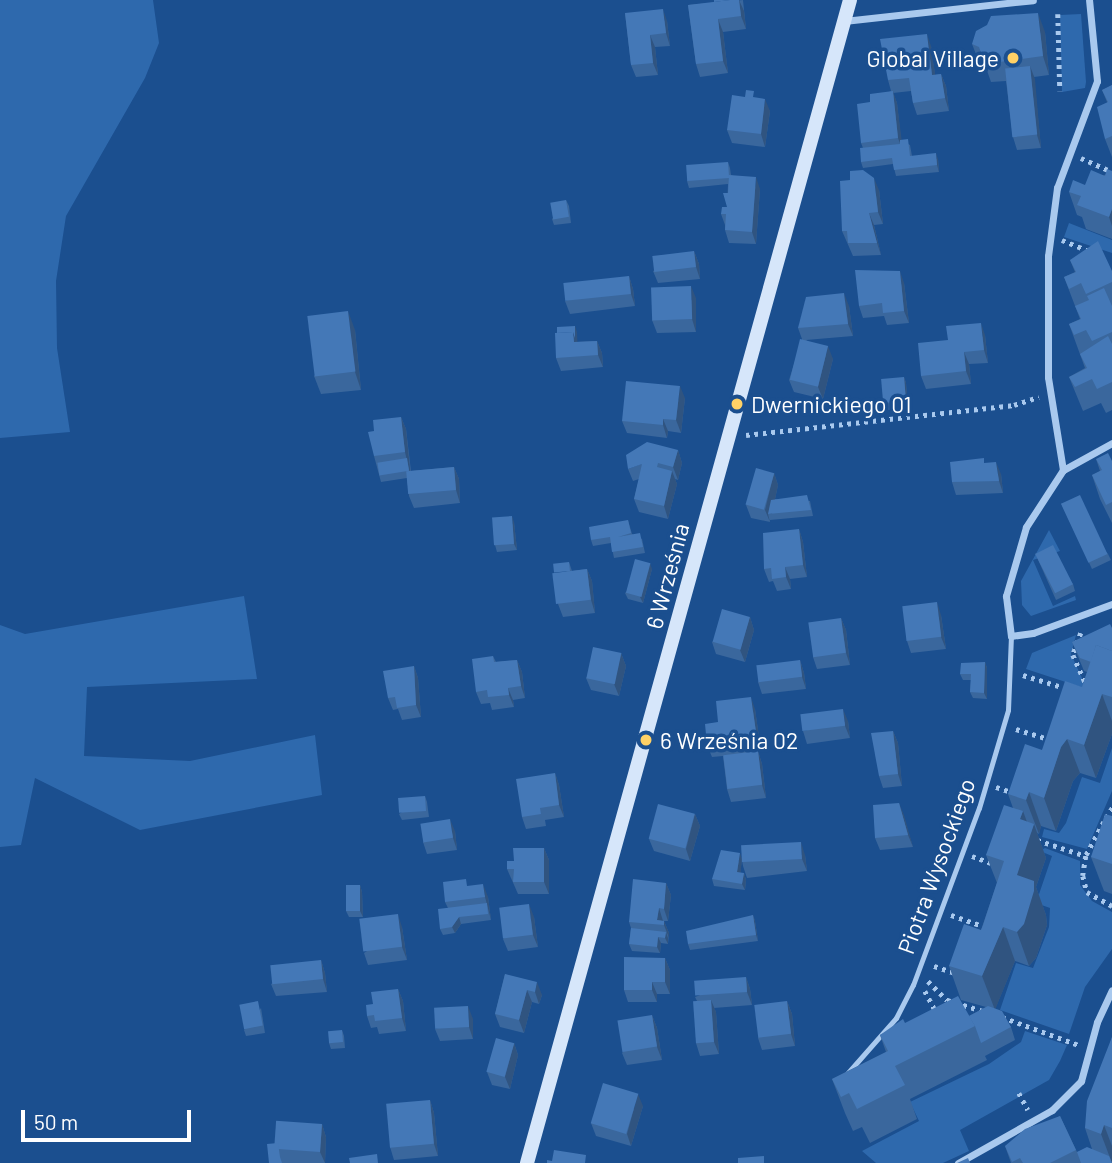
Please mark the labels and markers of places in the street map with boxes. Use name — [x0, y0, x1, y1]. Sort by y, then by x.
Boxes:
place label: Global Village — [867, 44, 999, 72]
marker: Global Village — [1005, 50, 1021, 66]
place label: Dwernickiego 01 — [751, 390, 912, 418]
marker: Dwernickiego 01 — [729, 396, 745, 412]
place label: 6 Września 02 — [660, 726, 798, 754]
marker: 6 Września 02 — [638, 732, 654, 748]

